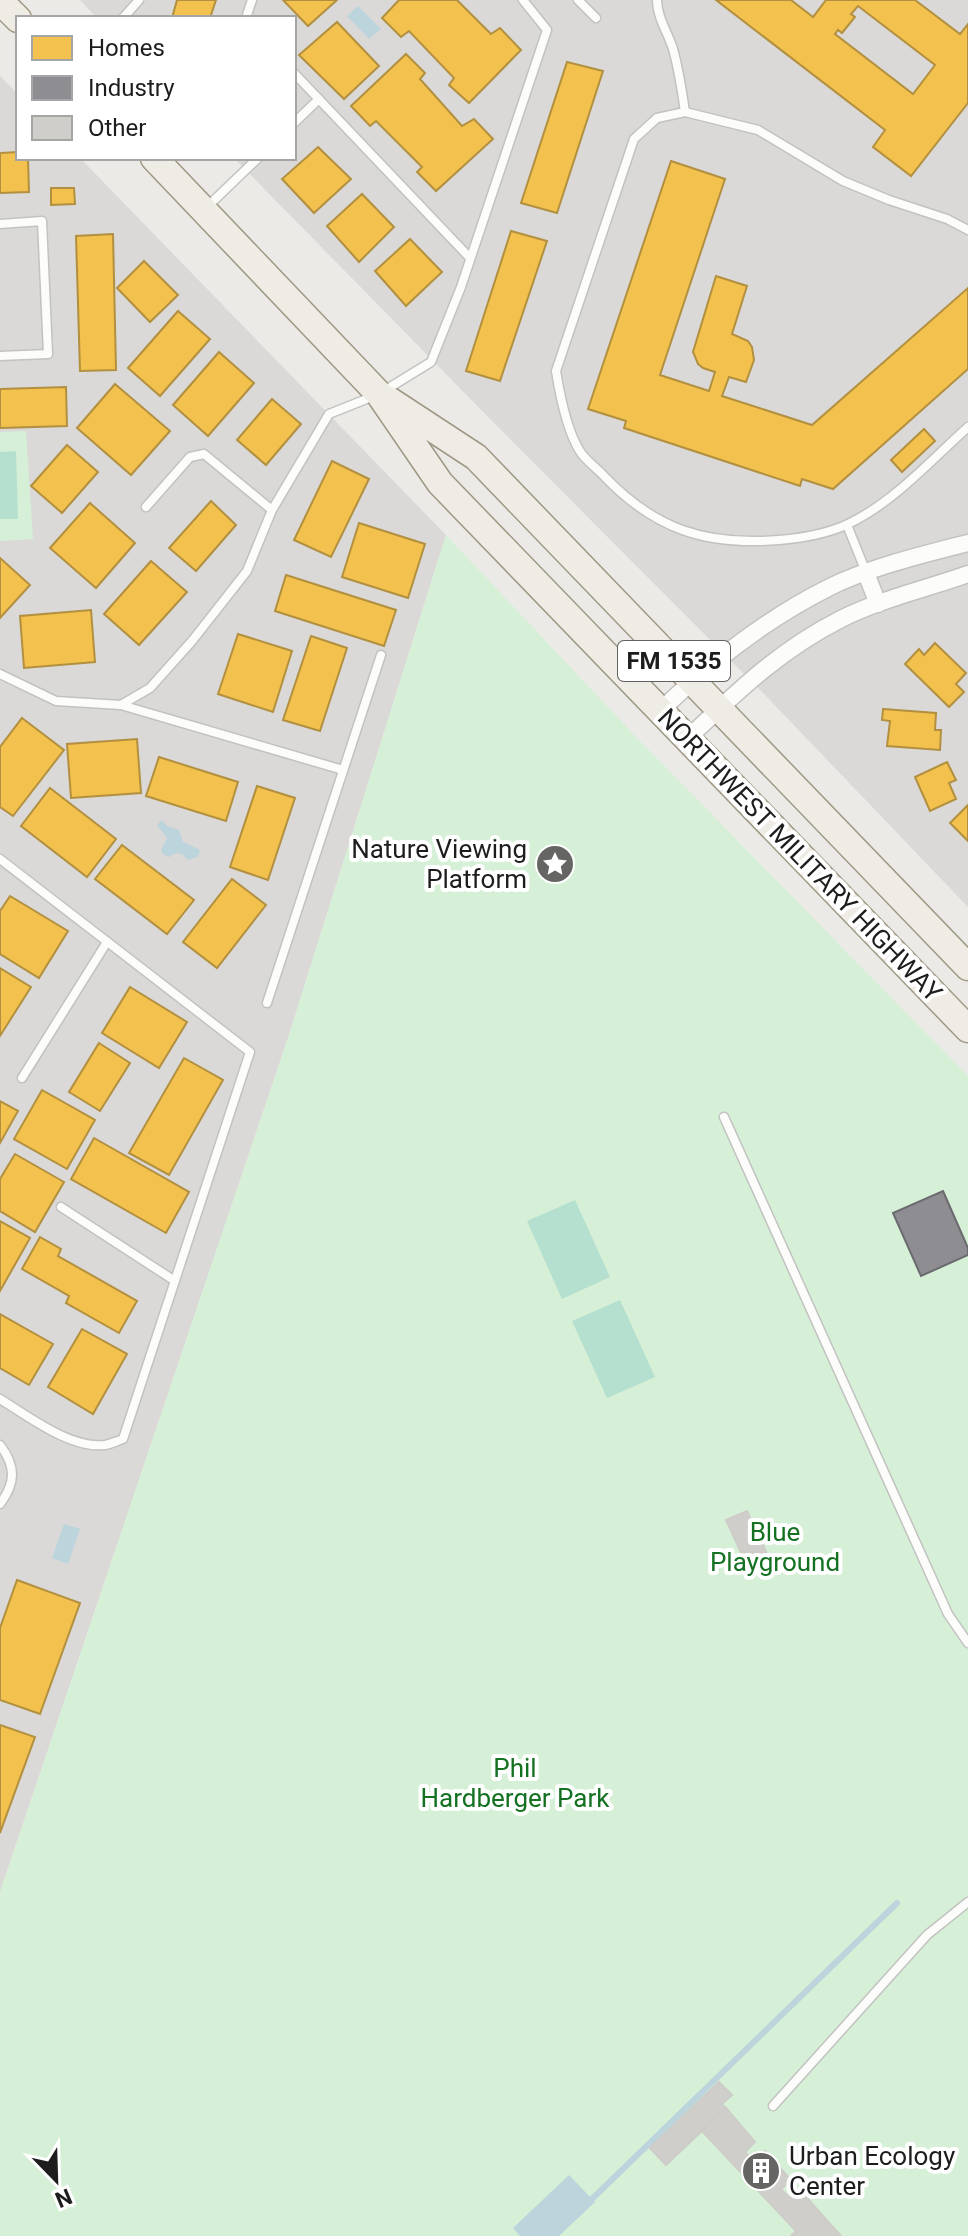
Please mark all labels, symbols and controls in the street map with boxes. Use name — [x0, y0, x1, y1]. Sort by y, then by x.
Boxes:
legend — [16, 16, 296, 160]
text: Homes — [88, 34, 165, 62]
text: Industry — [88, 74, 175, 102]
text: Other — [88, 114, 146, 142]
road number: FM 1535 — [618, 641, 730, 681]
street label: NORTHWEST MILITARY HIGHWAY — [652, 702, 948, 1008]
place label: Nature Viewing Platform — [351, 834, 527, 894]
place icon: Nature Viewing Platform — [534, 843, 576, 885]
park label: Blue Playground — [710, 1517, 840, 1577]
park label: Phil Hardberger Park — [421, 1753, 610, 1813]
north arrow — [16, 2140, 96, 2220]
place label: Urban Ecology Center — [789, 2141, 955, 2201]
building icon: Urban Ecology Center — [740, 2150, 782, 2192]
text: N — [52, 2183, 76, 2212]

